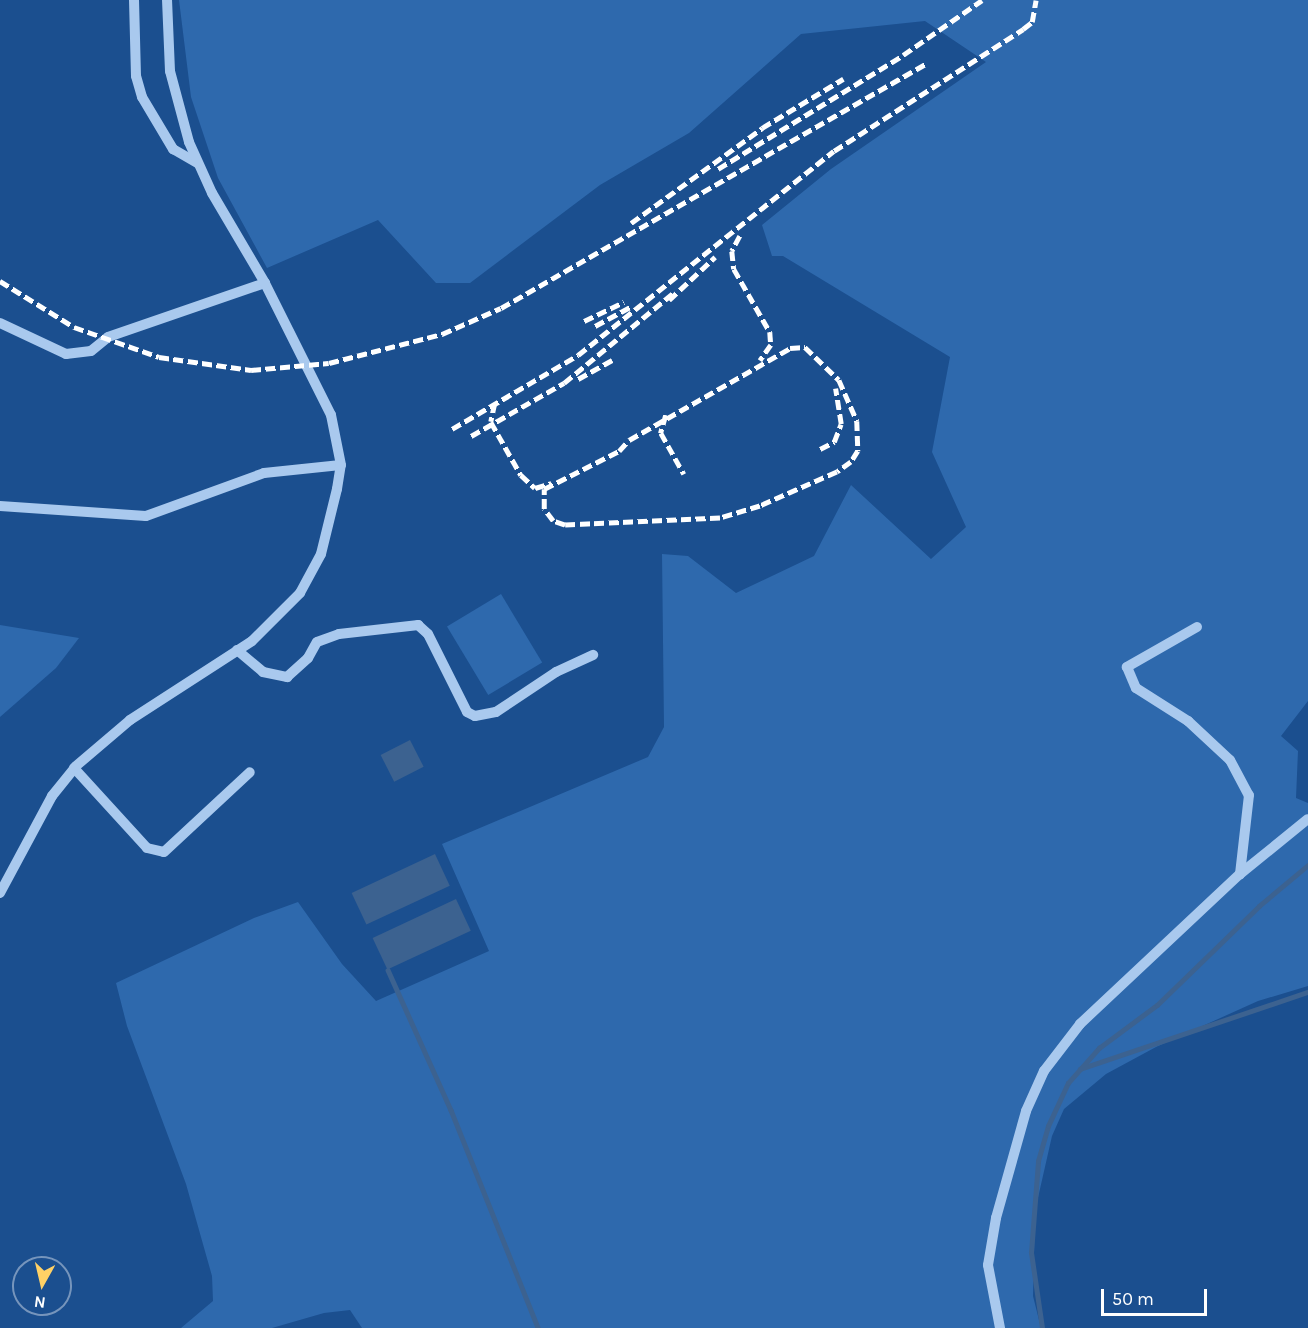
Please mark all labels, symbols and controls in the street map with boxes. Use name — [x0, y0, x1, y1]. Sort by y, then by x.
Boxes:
north arrow — [12, 1256, 72, 1316]
scale bar — [1104, 1277, 1210, 1315]
text: 50 m — [1112, 1288, 1154, 1310]
text: N — [33, 1292, 47, 1313]

